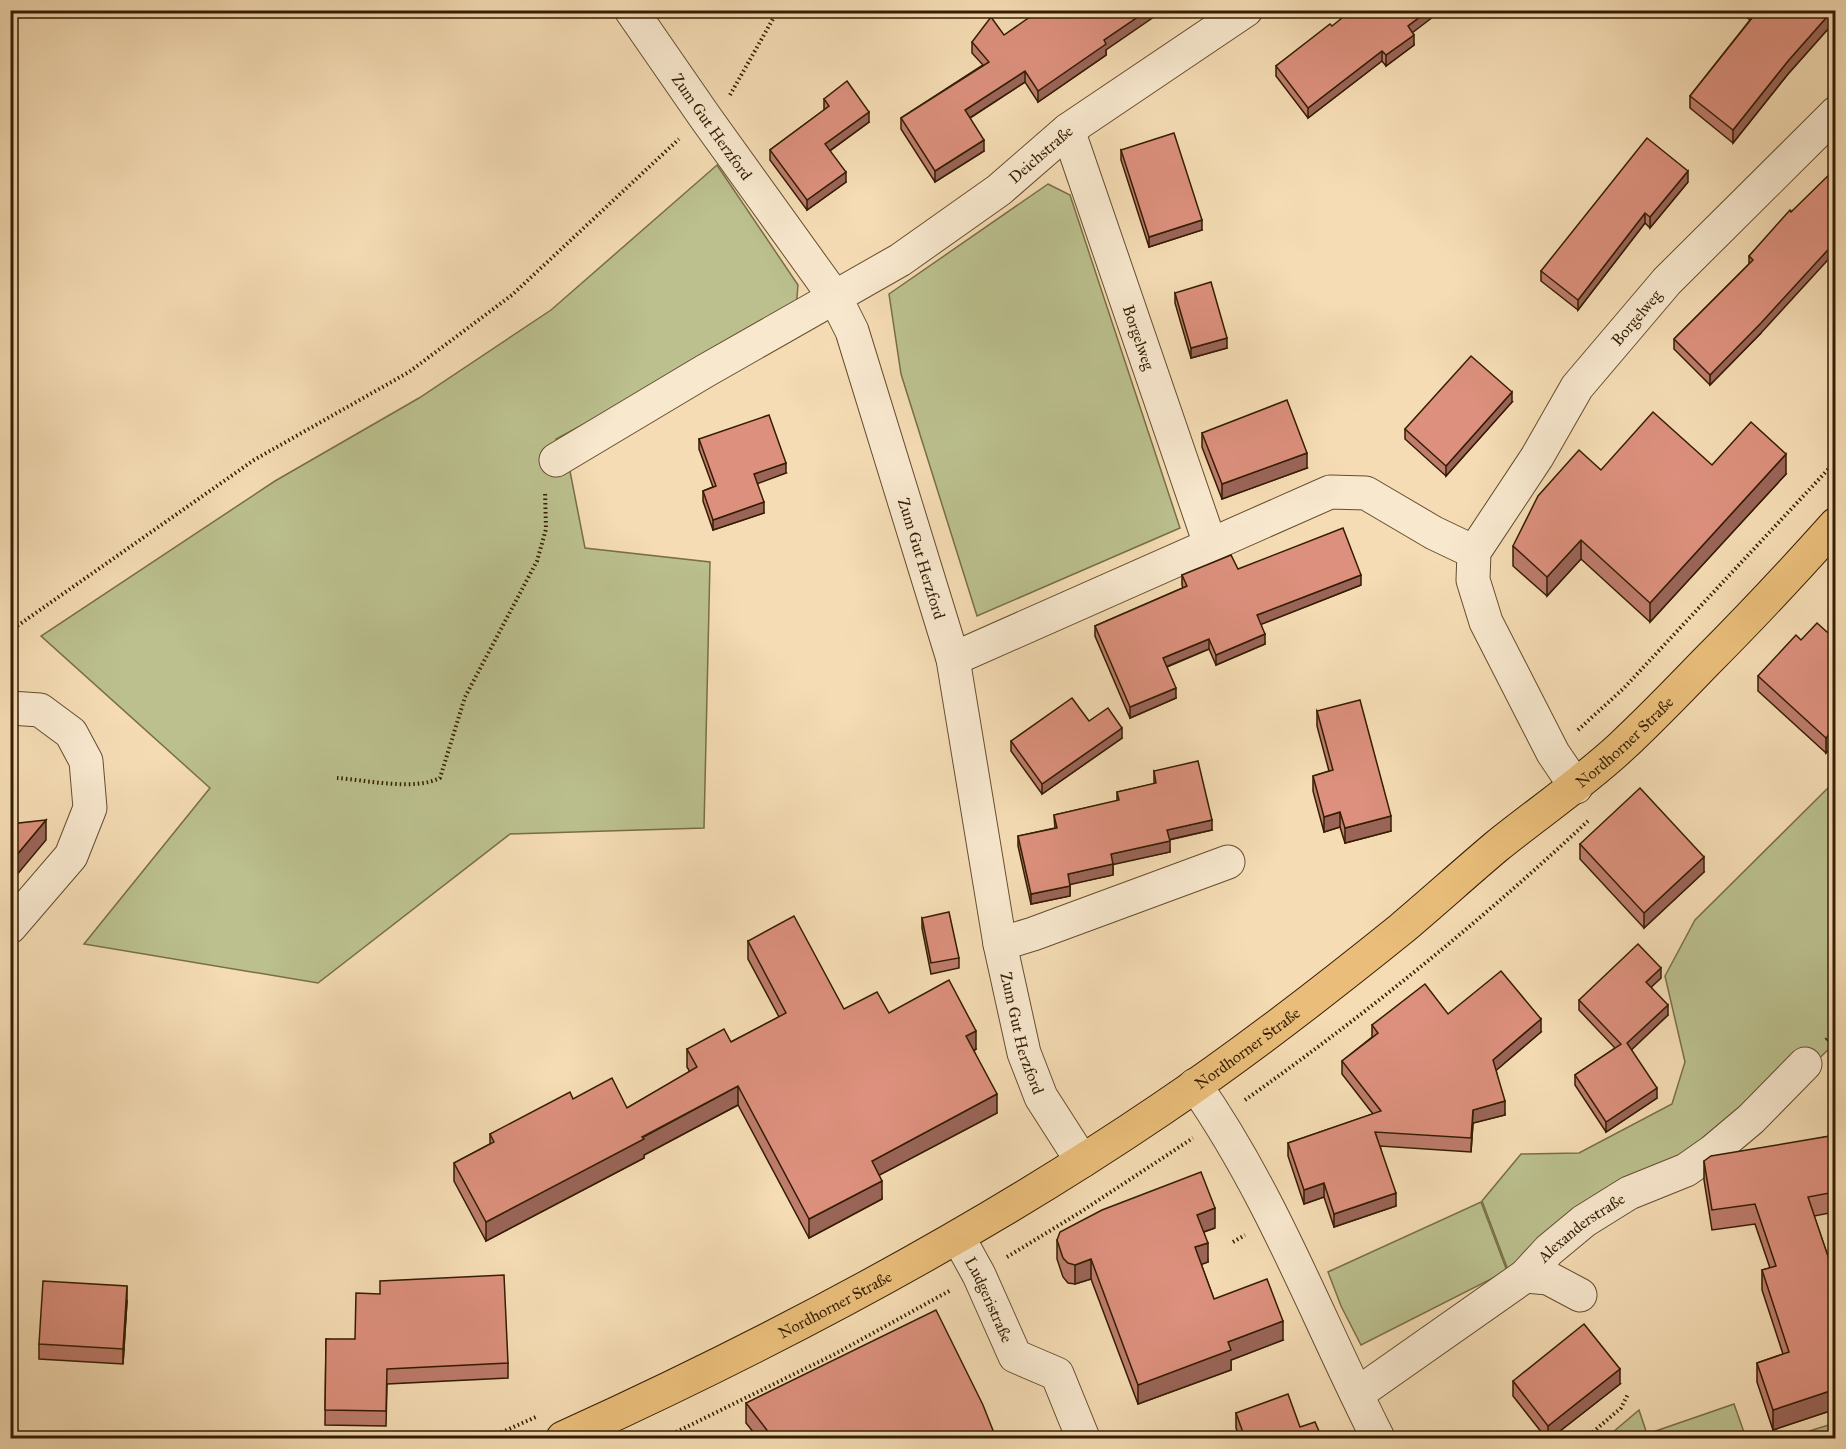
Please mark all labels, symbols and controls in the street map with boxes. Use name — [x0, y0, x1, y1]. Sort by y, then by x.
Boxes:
street label: Zum Gut Herzford — [668, 70, 756, 184]
street label: Deichstraße — [1005, 121, 1077, 187]
street label: Borgelweg — [1607, 286, 1667, 350]
street label: Borgelweg — [1119, 302, 1159, 373]
street label: Zum Gut Herzford — [894, 496, 949, 621]
street label: Nordhorner Straße — [1572, 692, 1678, 792]
street label: Zum Gut Herzford — [996, 970, 1048, 1097]
street label: Nordhorner Straße — [1191, 1003, 1304, 1093]
street label: Alexanderstraße — [1533, 1189, 1629, 1267]
street label: Ludgeristraße — [961, 1254, 1017, 1346]
street label: Nordhorner Straße — [775, 1267, 895, 1343]

